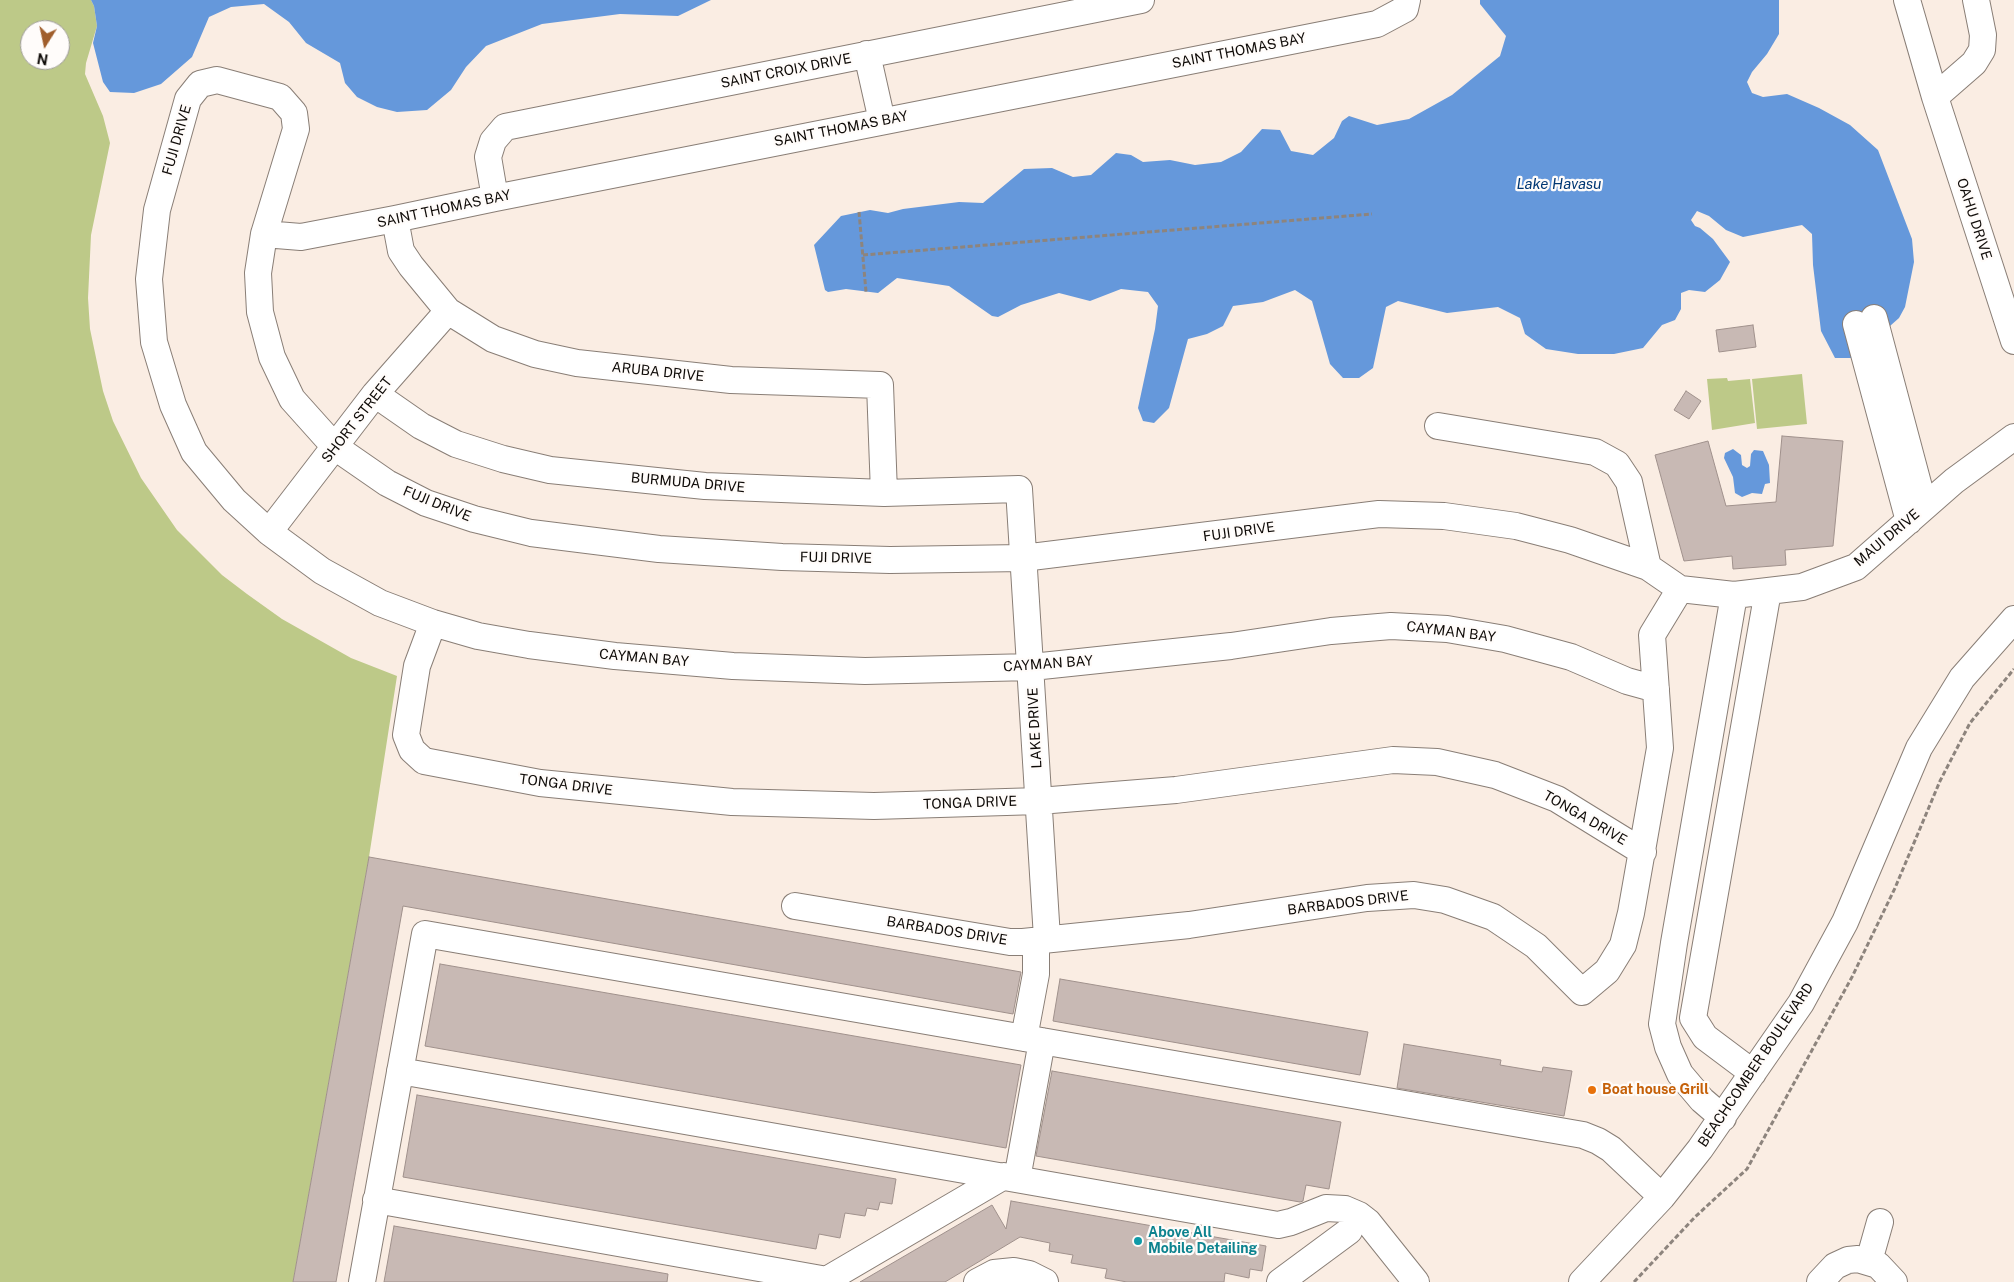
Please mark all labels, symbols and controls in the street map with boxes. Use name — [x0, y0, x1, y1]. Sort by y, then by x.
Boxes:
north arrow — [20, 20, 70, 70]
street label: SAINT THOMAS BAY — [1171, 30, 1307, 72]
text: N — [36, 50, 49, 68]
street label: SAINT CROIX DRIVE — [719, 50, 853, 92]
street label: FUJI DRIVE — [159, 103, 195, 177]
street label: SAINT THOMAS BAY — [773, 108, 909, 150]
water label: Lake Havasu — [1516, 175, 1602, 193]
street label: OAHU DRIVE — [1953, 176, 1995, 262]
street label: SAINT THOMAS BAY — [376, 187, 512, 231]
street label: ARUBA DRIVE — [611, 359, 705, 385]
street label: SHORT STREET — [318, 374, 396, 466]
street label: BURMUDA DRIVE — [630, 470, 746, 496]
street label: FUJI DRIVE — [400, 483, 474, 525]
street label: MAUI DRIVE — [1851, 506, 1923, 570]
street label: FUJI DRIVE — [1202, 519, 1276, 545]
street label: FUJI DRIVE — [800, 549, 872, 567]
street label: CAYMAN BAY — [1405, 618, 1497, 646]
street label: CAYMAN BAY — [599, 646, 689, 670]
street label: CAYMAN BAY — [1003, 652, 1093, 676]
street label: LAKE DRIVE — [1024, 687, 1046, 769]
street label: TONGA DRIVE — [518, 771, 614, 799]
street label: TONGA DRIVE — [1540, 787, 1630, 849]
street label: TONGA DRIVE — [923, 793, 1017, 813]
street label: BARBADOS DRIVE — [1286, 887, 1410, 919]
street label: BARBADOS DRIVE — [885, 913, 1009, 949]
street label: BEACHCOMBER BOULEVARD — [1695, 980, 1817, 1150]
place label: Boat house Grill — [1602, 1082, 1709, 1098]
marker: Boat house Grill — [1586, 1084, 1598, 1096]
place label: Above All Mobile Detailing — [1148, 1225, 1257, 1258]
marker: Above All Mobile Detailing — [1132, 1235, 1144, 1247]

